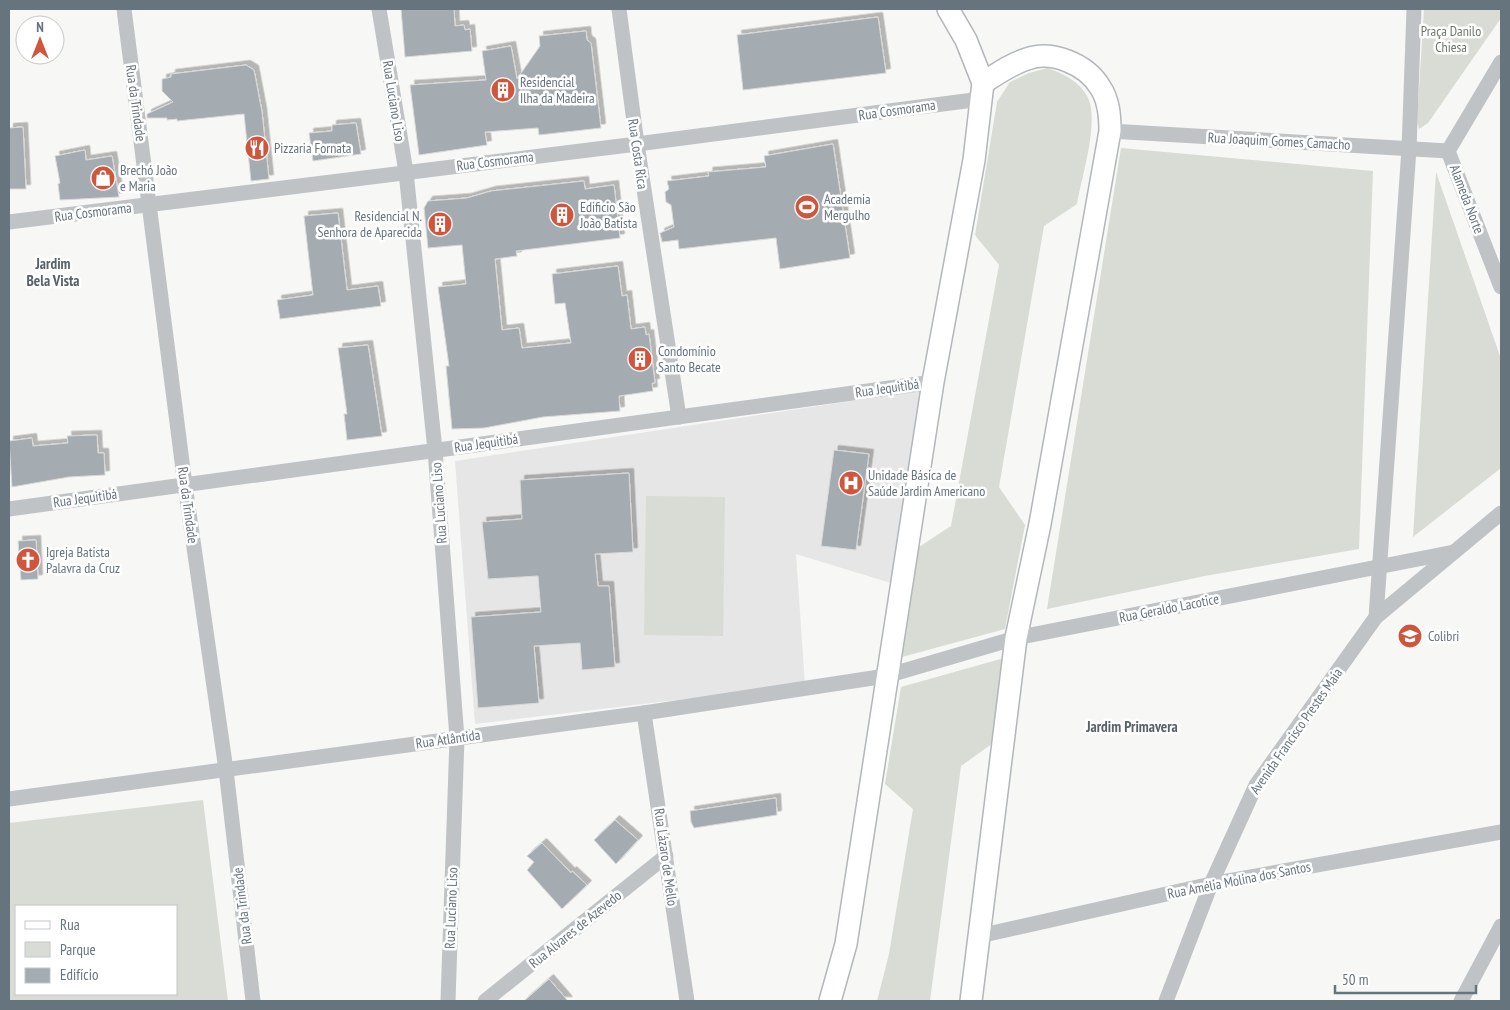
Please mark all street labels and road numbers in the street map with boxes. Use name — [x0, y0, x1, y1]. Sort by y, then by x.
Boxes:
street label: Rua Luciano Liso — [379, 59, 409, 143]
street label: Rua da Trindade — [122, 64, 150, 143]
street label: Rua Cosmorama — [857, 96, 937, 124]
street label: Rua Costa Rica — [624, 118, 652, 190]
street label: Rua Joaquim Gomes Camacho — [1207, 128, 1351, 154]
street label: Rua Cosmorama — [455, 147, 535, 175]
street label: Alameda Norte — [1446, 162, 1488, 236]
street label: Rua Cosmorama — [53, 198, 133, 226]
street label: Rua Jequitibá — [854, 375, 920, 401]
street label: Rua Jequitibá — [453, 430, 519, 456]
street label: Rua Luciano Liso — [427, 462, 451, 544]
street label: Rua da Trindade — [174, 466, 202, 545]
street label: Rua Jequitibá — [52, 485, 118, 511]
street label: Rua Geraldo Lacotice — [1118, 589, 1221, 626]
street label: Avenida Francisco Prestes Maia — [1246, 664, 1346, 798]
street label: Rua Atlântida — [415, 726, 481, 752]
street label: Rua Lázaro de Mello — [650, 807, 682, 907]
street label: Rua Amélia Molina dos Santos — [1166, 857, 1312, 903]
street label: Rua da Trindade — [228, 866, 256, 945]
street label: Rua Luciano Liso — [441, 867, 461, 949]
street label: Rua Alvares de Azevedo — [525, 886, 625, 972]

